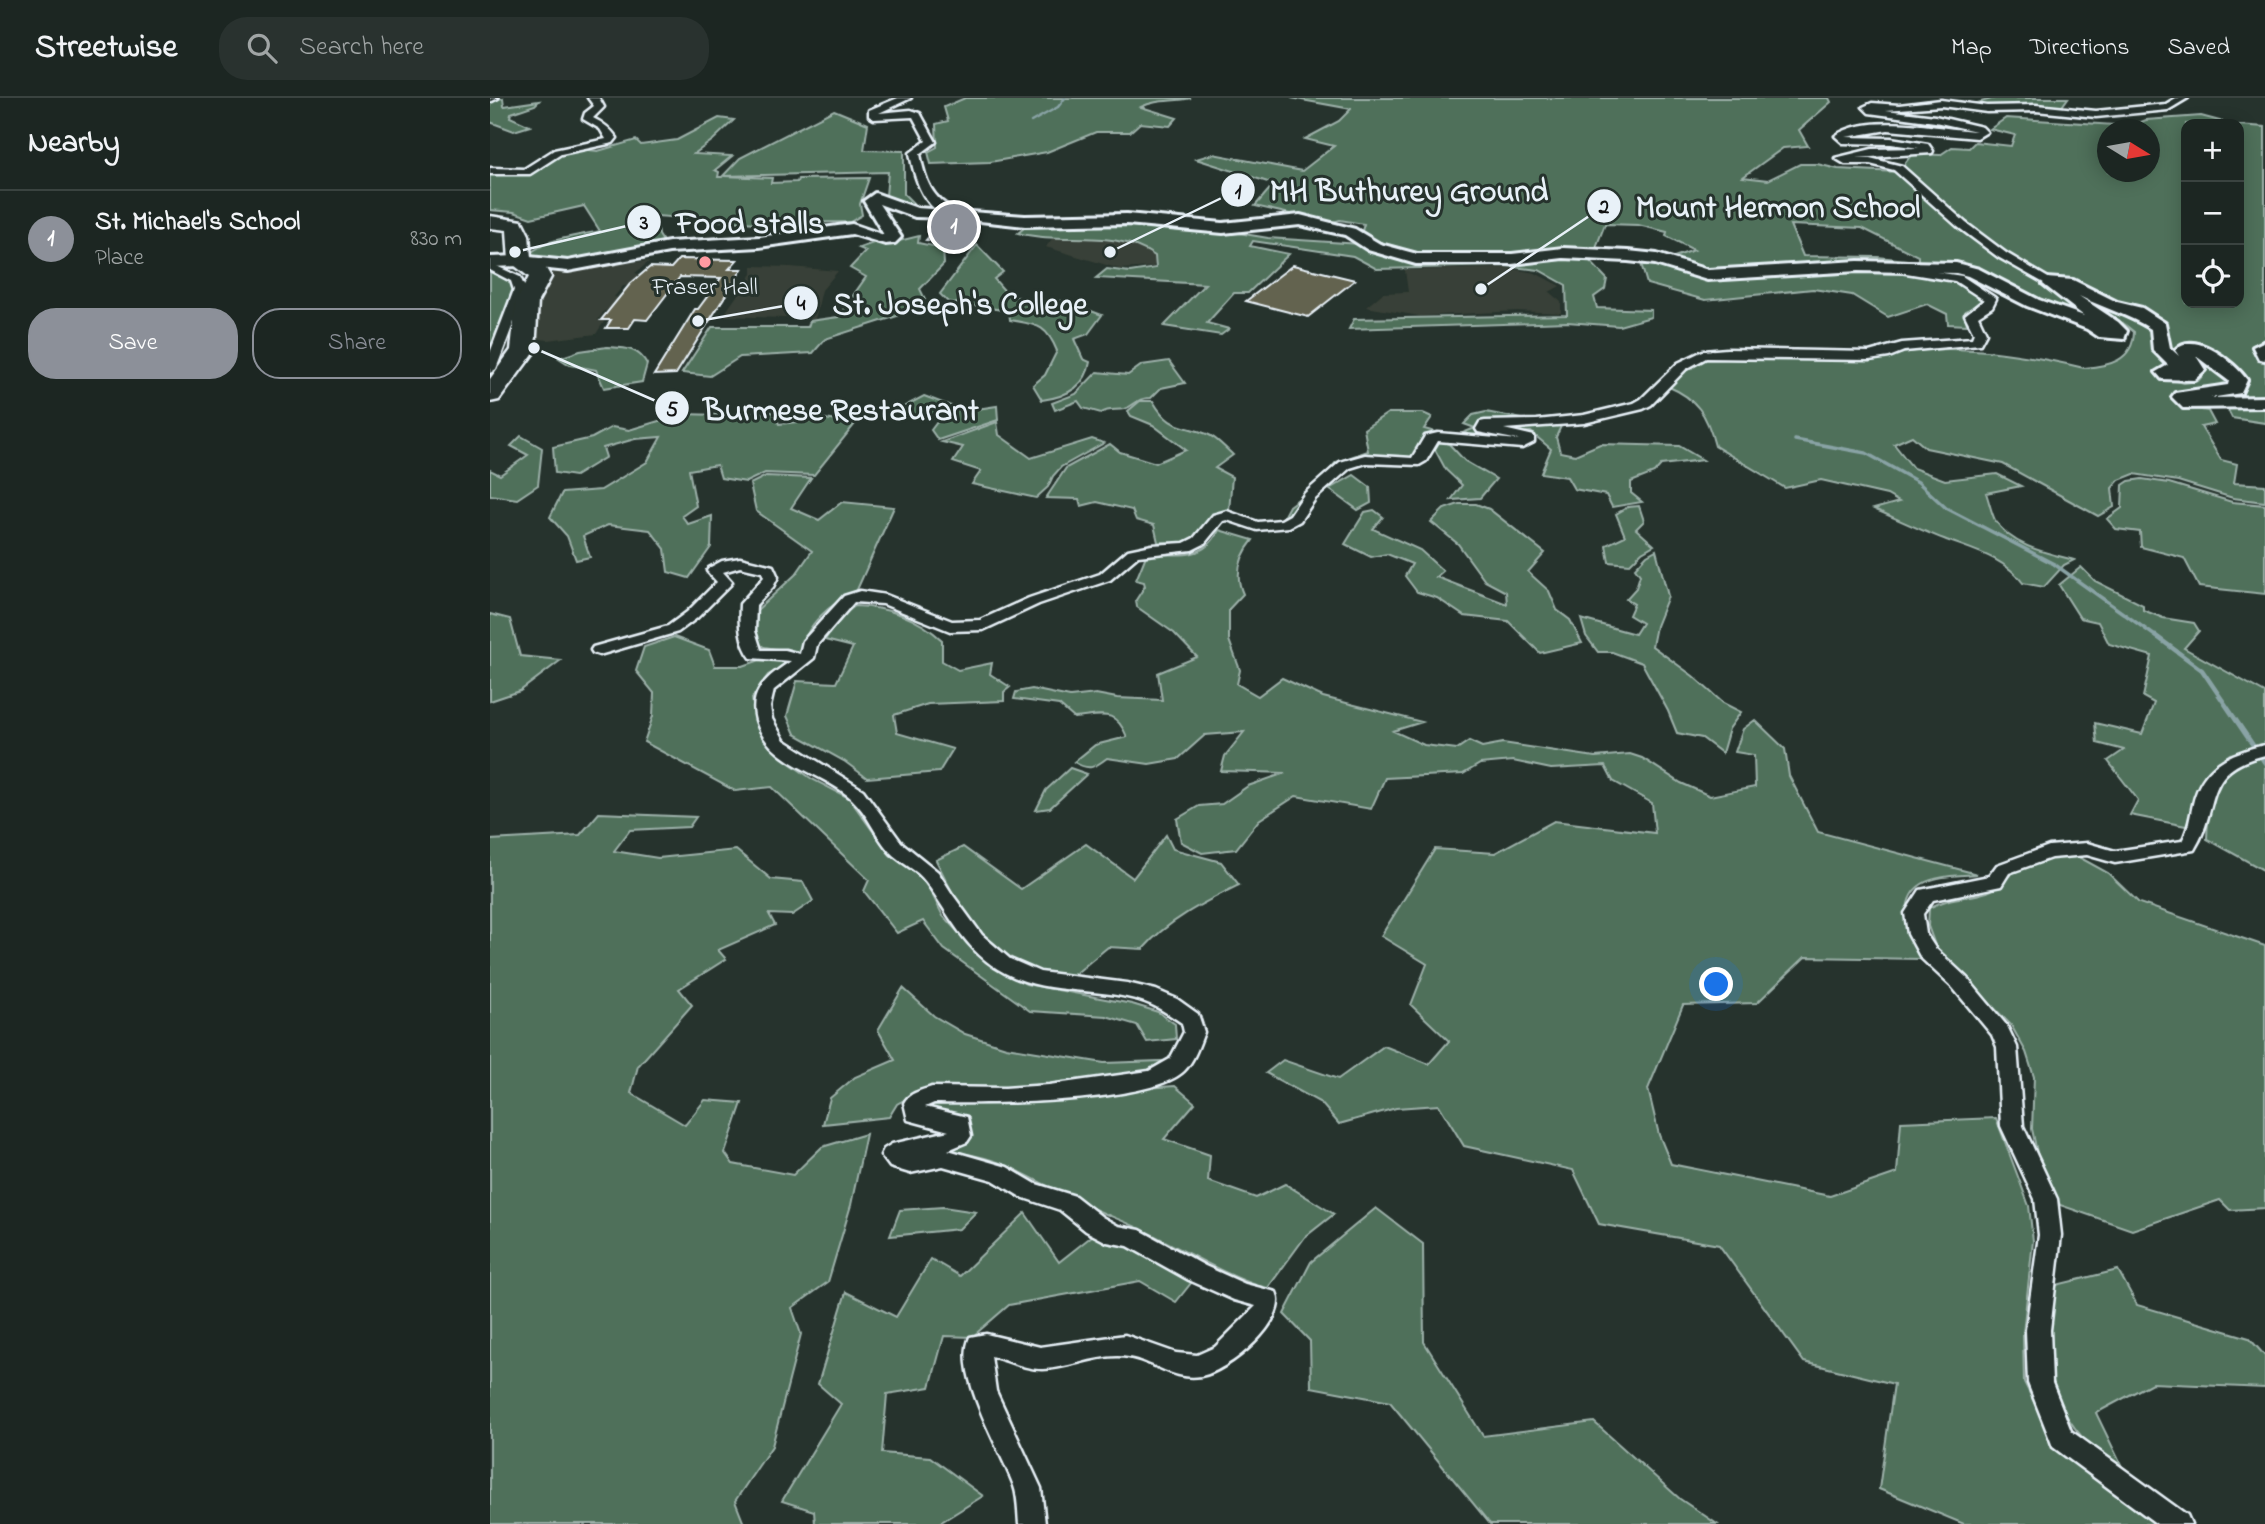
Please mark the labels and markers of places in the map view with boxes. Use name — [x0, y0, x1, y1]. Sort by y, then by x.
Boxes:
callout: MH Buthurey Ground — [1220, 164, 1562, 217]
callout: Mount Hermon School — [1586, 179, 1934, 232]
callout: Food stalls — [627, 195, 838, 248]
pin: 1 — [931, 201, 977, 253]
marker: Fraser Hall — [697, 254, 713, 270]
place label: Fraser Hall — [651, 271, 758, 306]
callout: St. Joseph's College — [783, 276, 1102, 329]
callout: Burmese Restaurant — [654, 382, 993, 435]

